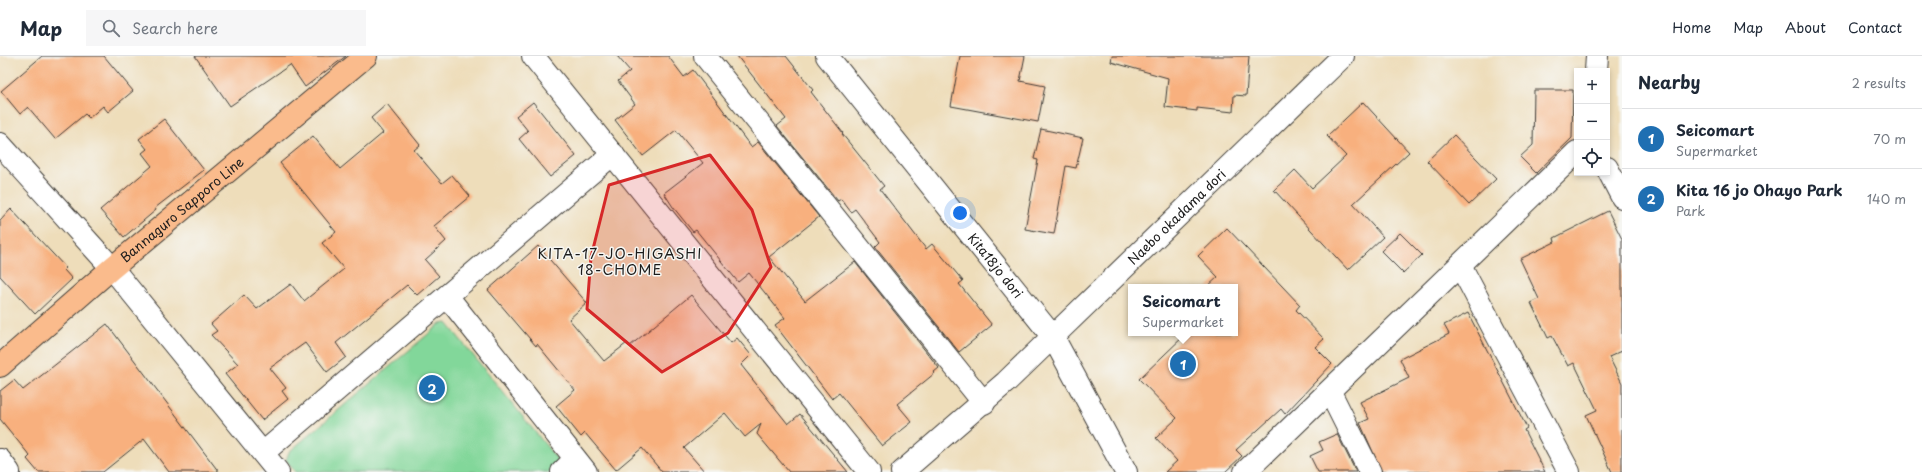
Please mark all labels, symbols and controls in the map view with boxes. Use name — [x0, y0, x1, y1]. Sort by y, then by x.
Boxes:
search box — [86, 10, 366, 46]
text: Map — [20, 14, 62, 42]
text: Search here — [132, 16, 218, 39]
icon: search — [100, 17, 122, 39]
text: Home — [1672, 17, 1711, 38]
text: Map — [1733, 17, 1763, 38]
text: About — [1785, 17, 1826, 38]
text: Contact — [1848, 17, 1902, 38]
map controls — [1574, 68, 1610, 176]
button: + — [1574, 68, 1610, 104]
text: Nearby — [1638, 69, 1700, 95]
text: 2 results — [1852, 73, 1906, 92]
button: − — [1574, 104, 1610, 140]
text: Seicomart — [1676, 118, 1755, 141]
text: 1 — [1648, 129, 1654, 148]
text: 70 m — [1873, 129, 1906, 148]
button: locate — [1574, 140, 1610, 176]
text: Supermarket — [1676, 141, 1758, 160]
street label: Bannaguro Sapporo Line — [116, 152, 248, 266]
street label: Naebo okadama dori — [1123, 165, 1230, 268]
text: Kita 16 jo Ohayo Park — [1676, 178, 1842, 201]
text: 2 — [1646, 189, 1656, 208]
text: 140 m — [1867, 189, 1906, 208]
text: Park — [1676, 201, 1705, 220]
your location — [950, 203, 970, 223]
street label: Kita18jo dori — [964, 229, 1028, 302]
district label: KITA-17-JO-HIGASHI 18-CHOME — [537, 243, 703, 280]
popup — [1128, 284, 1238, 336]
text: Seicomart — [1142, 289, 1221, 312]
text: Supermarket — [1142, 312, 1224, 331]
pin: 1 — [1170, 349, 1196, 379]
pin: 2 — [419, 373, 445, 403]

